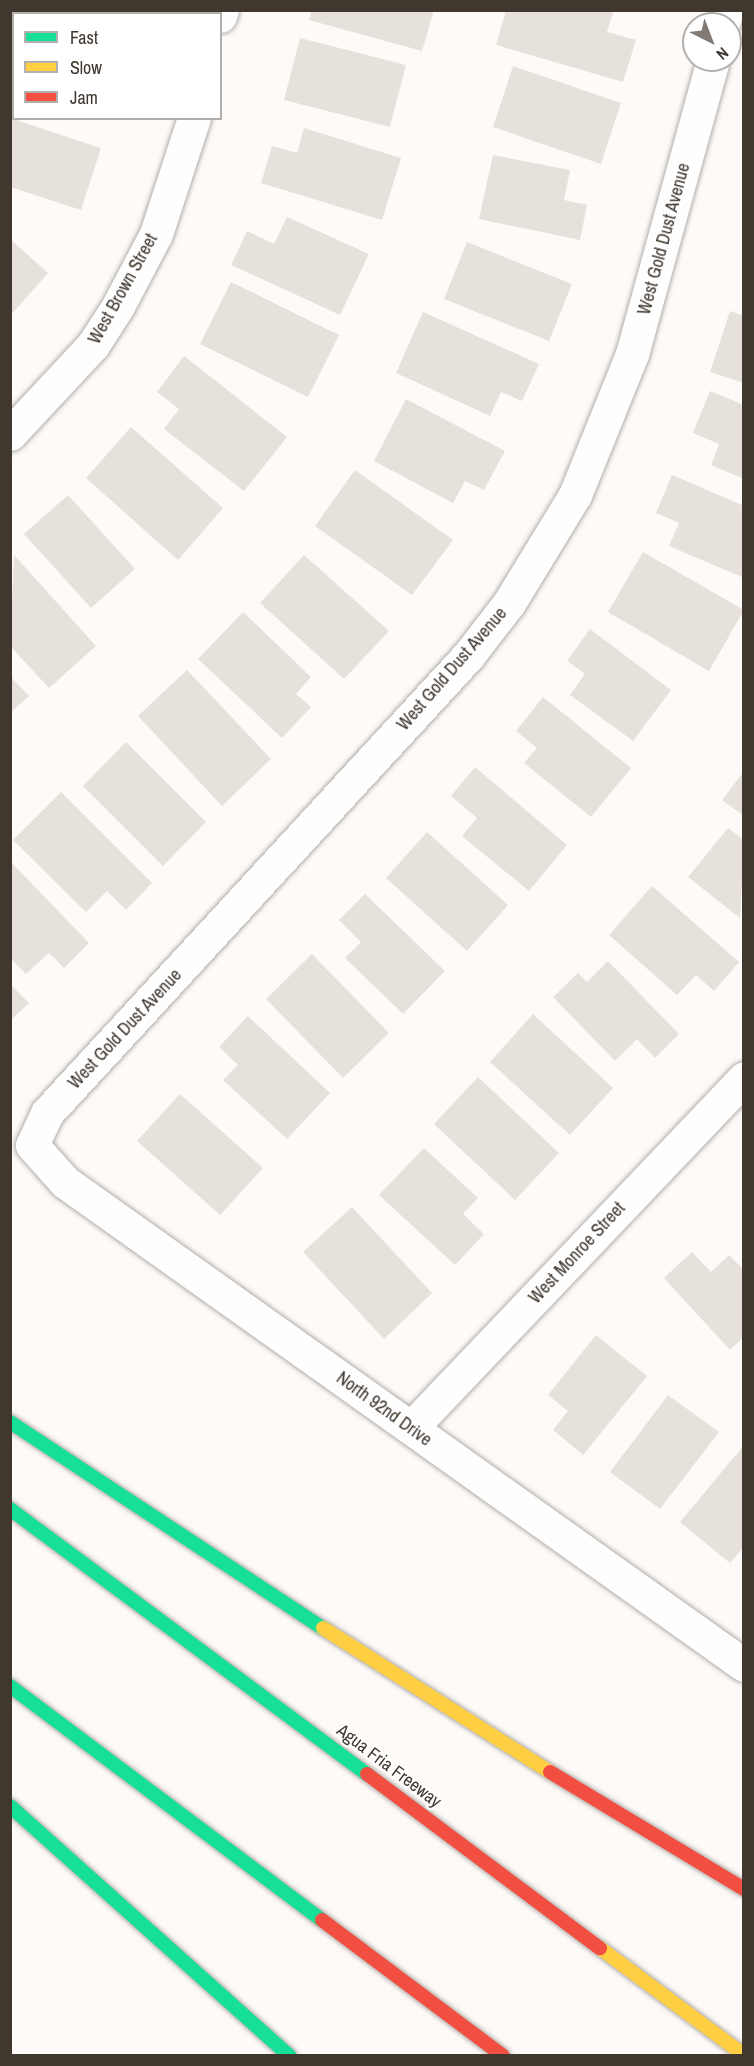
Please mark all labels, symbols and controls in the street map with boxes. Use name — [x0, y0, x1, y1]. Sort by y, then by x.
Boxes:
legend — [12, 12, 222, 120]
north arrow — [682, 12, 742, 72]
text: Fast — [70, 25, 98, 50]
text: N — [712, 43, 734, 65]
text: Slow — [70, 55, 102, 80]
text: Jam — [70, 85, 98, 110]
street label: West Gold Dust Avenue — [633, 160, 695, 318]
street label: West Brown Street — [84, 230, 162, 348]
street label: West Gold Dust Avenue — [392, 603, 512, 735]
street label: West Gold Dust Avenue — [64, 964, 186, 1094]
street label: West Monroe Street — [524, 1198, 630, 1308]
street label: North 92nd Drive — [332, 1367, 436, 1451]
street label: Agua Fria Freeway — [332, 1720, 446, 1812]

